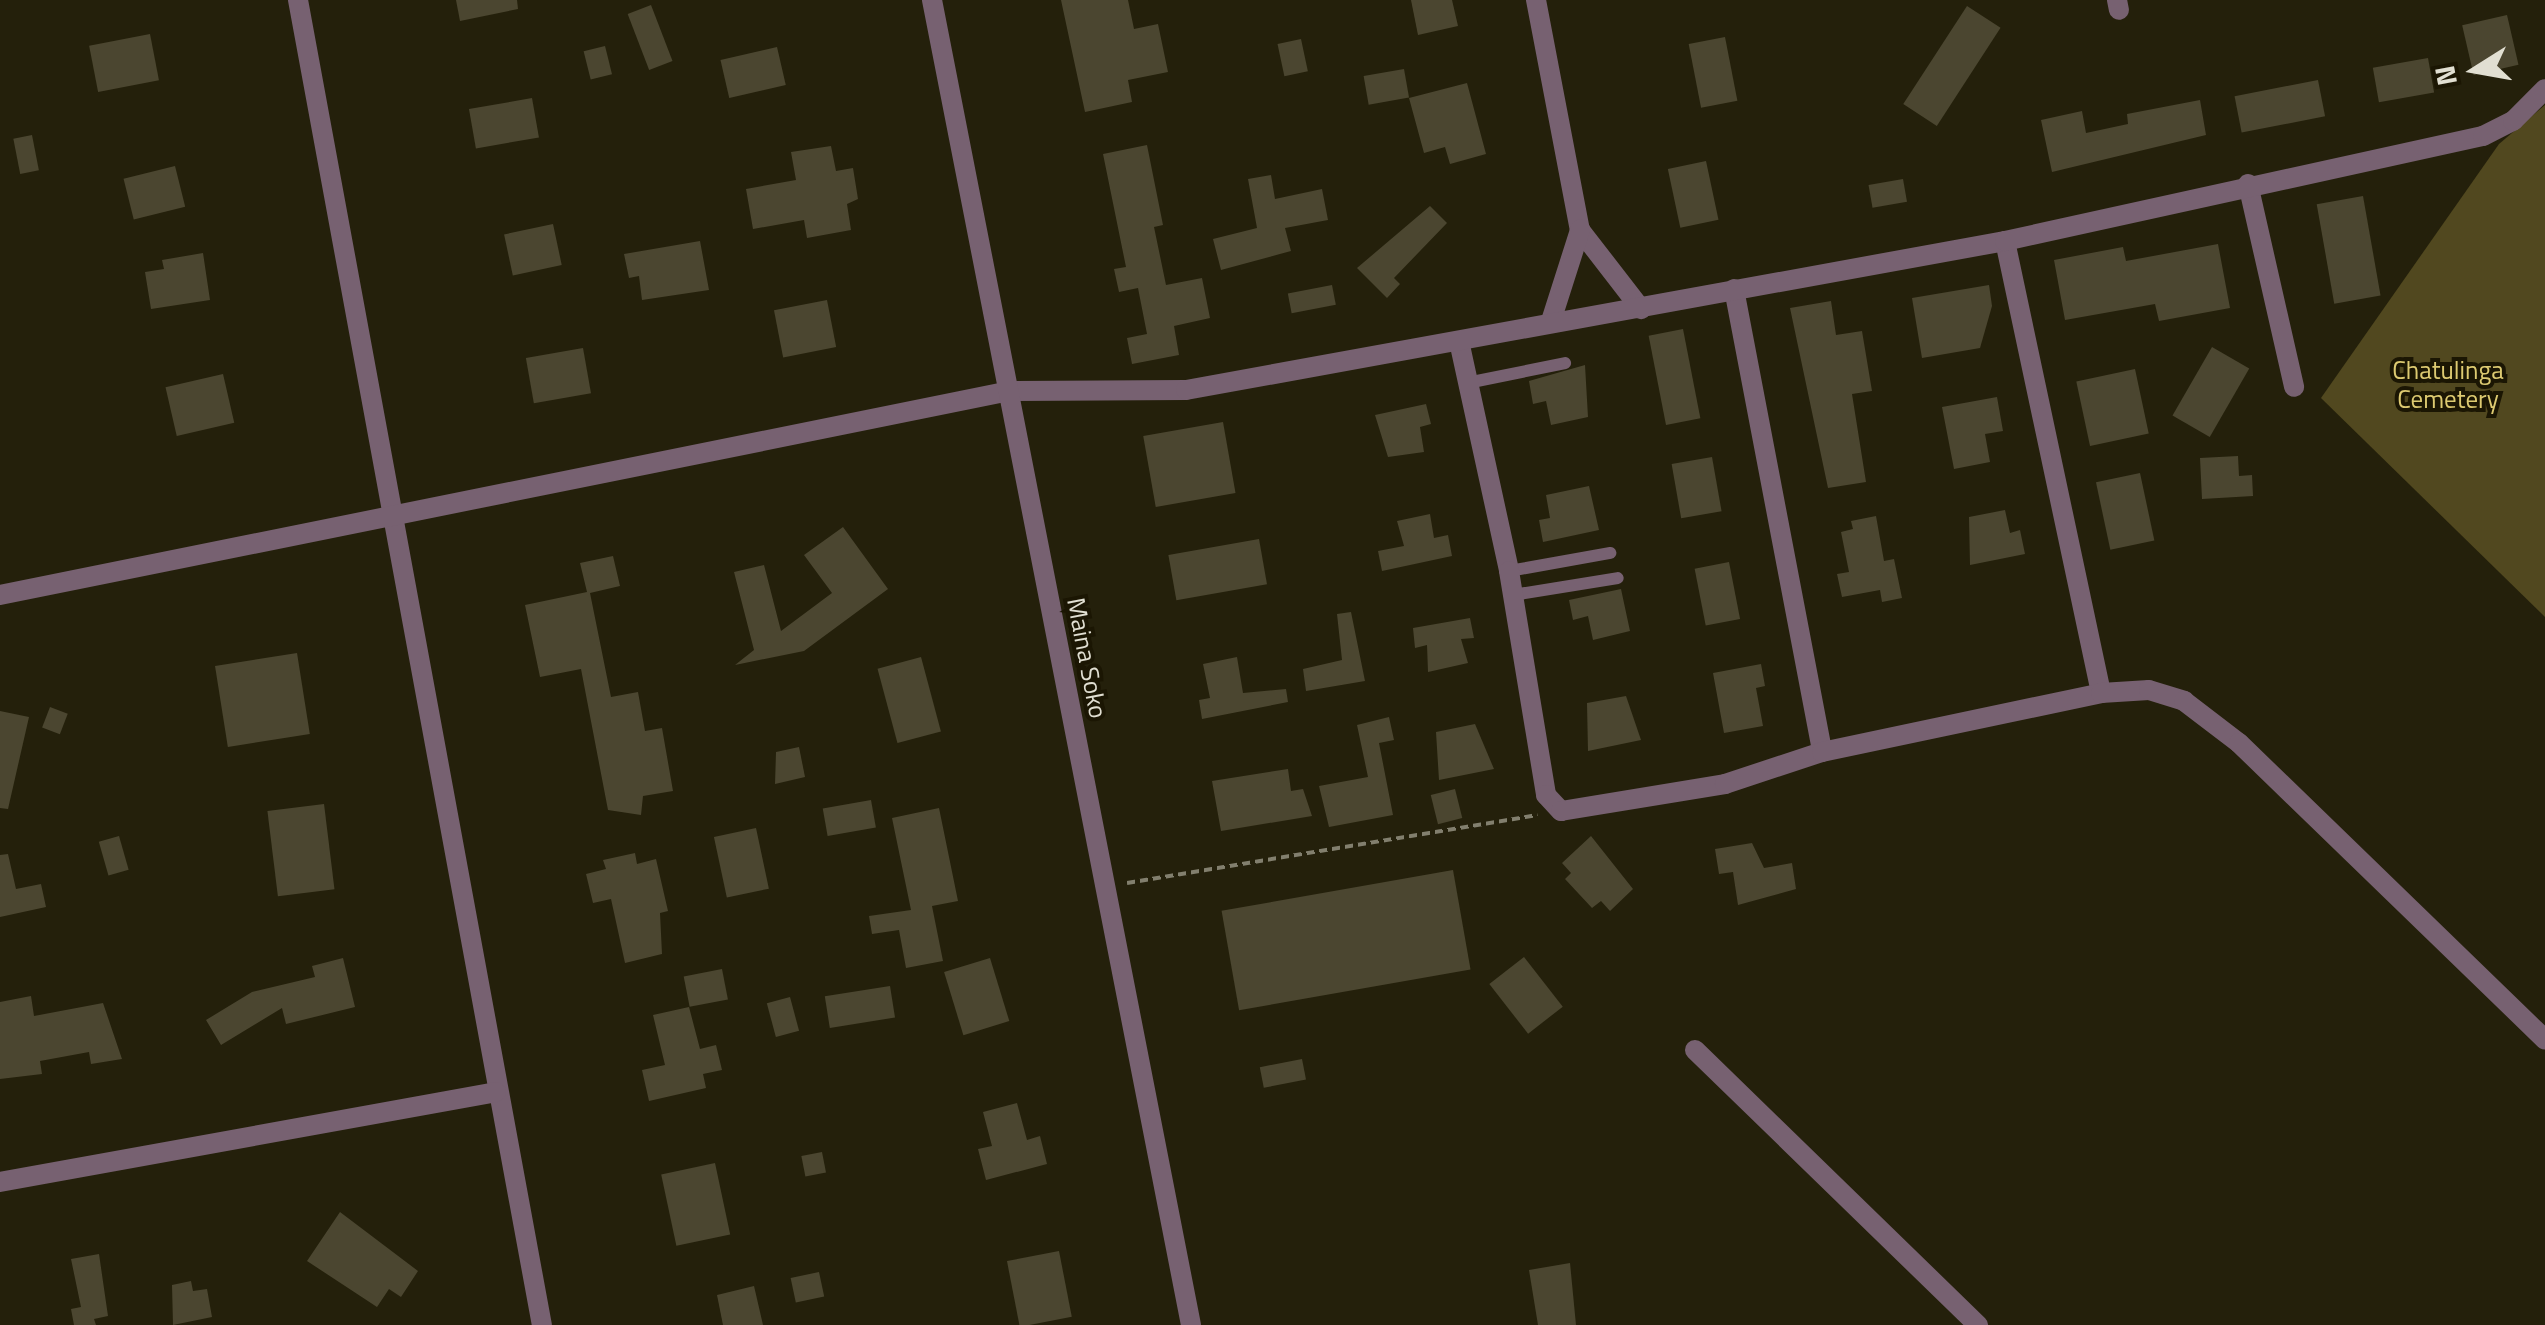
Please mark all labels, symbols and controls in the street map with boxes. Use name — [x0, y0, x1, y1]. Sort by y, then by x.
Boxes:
north arrow — [2425, 20, 2525, 120]
text: N — [2422, 62, 2468, 89]
park label: Chatulinga Cemetery — [2392, 356, 2504, 415]
street label: Maina Soko — [1061, 595, 1113, 721]

